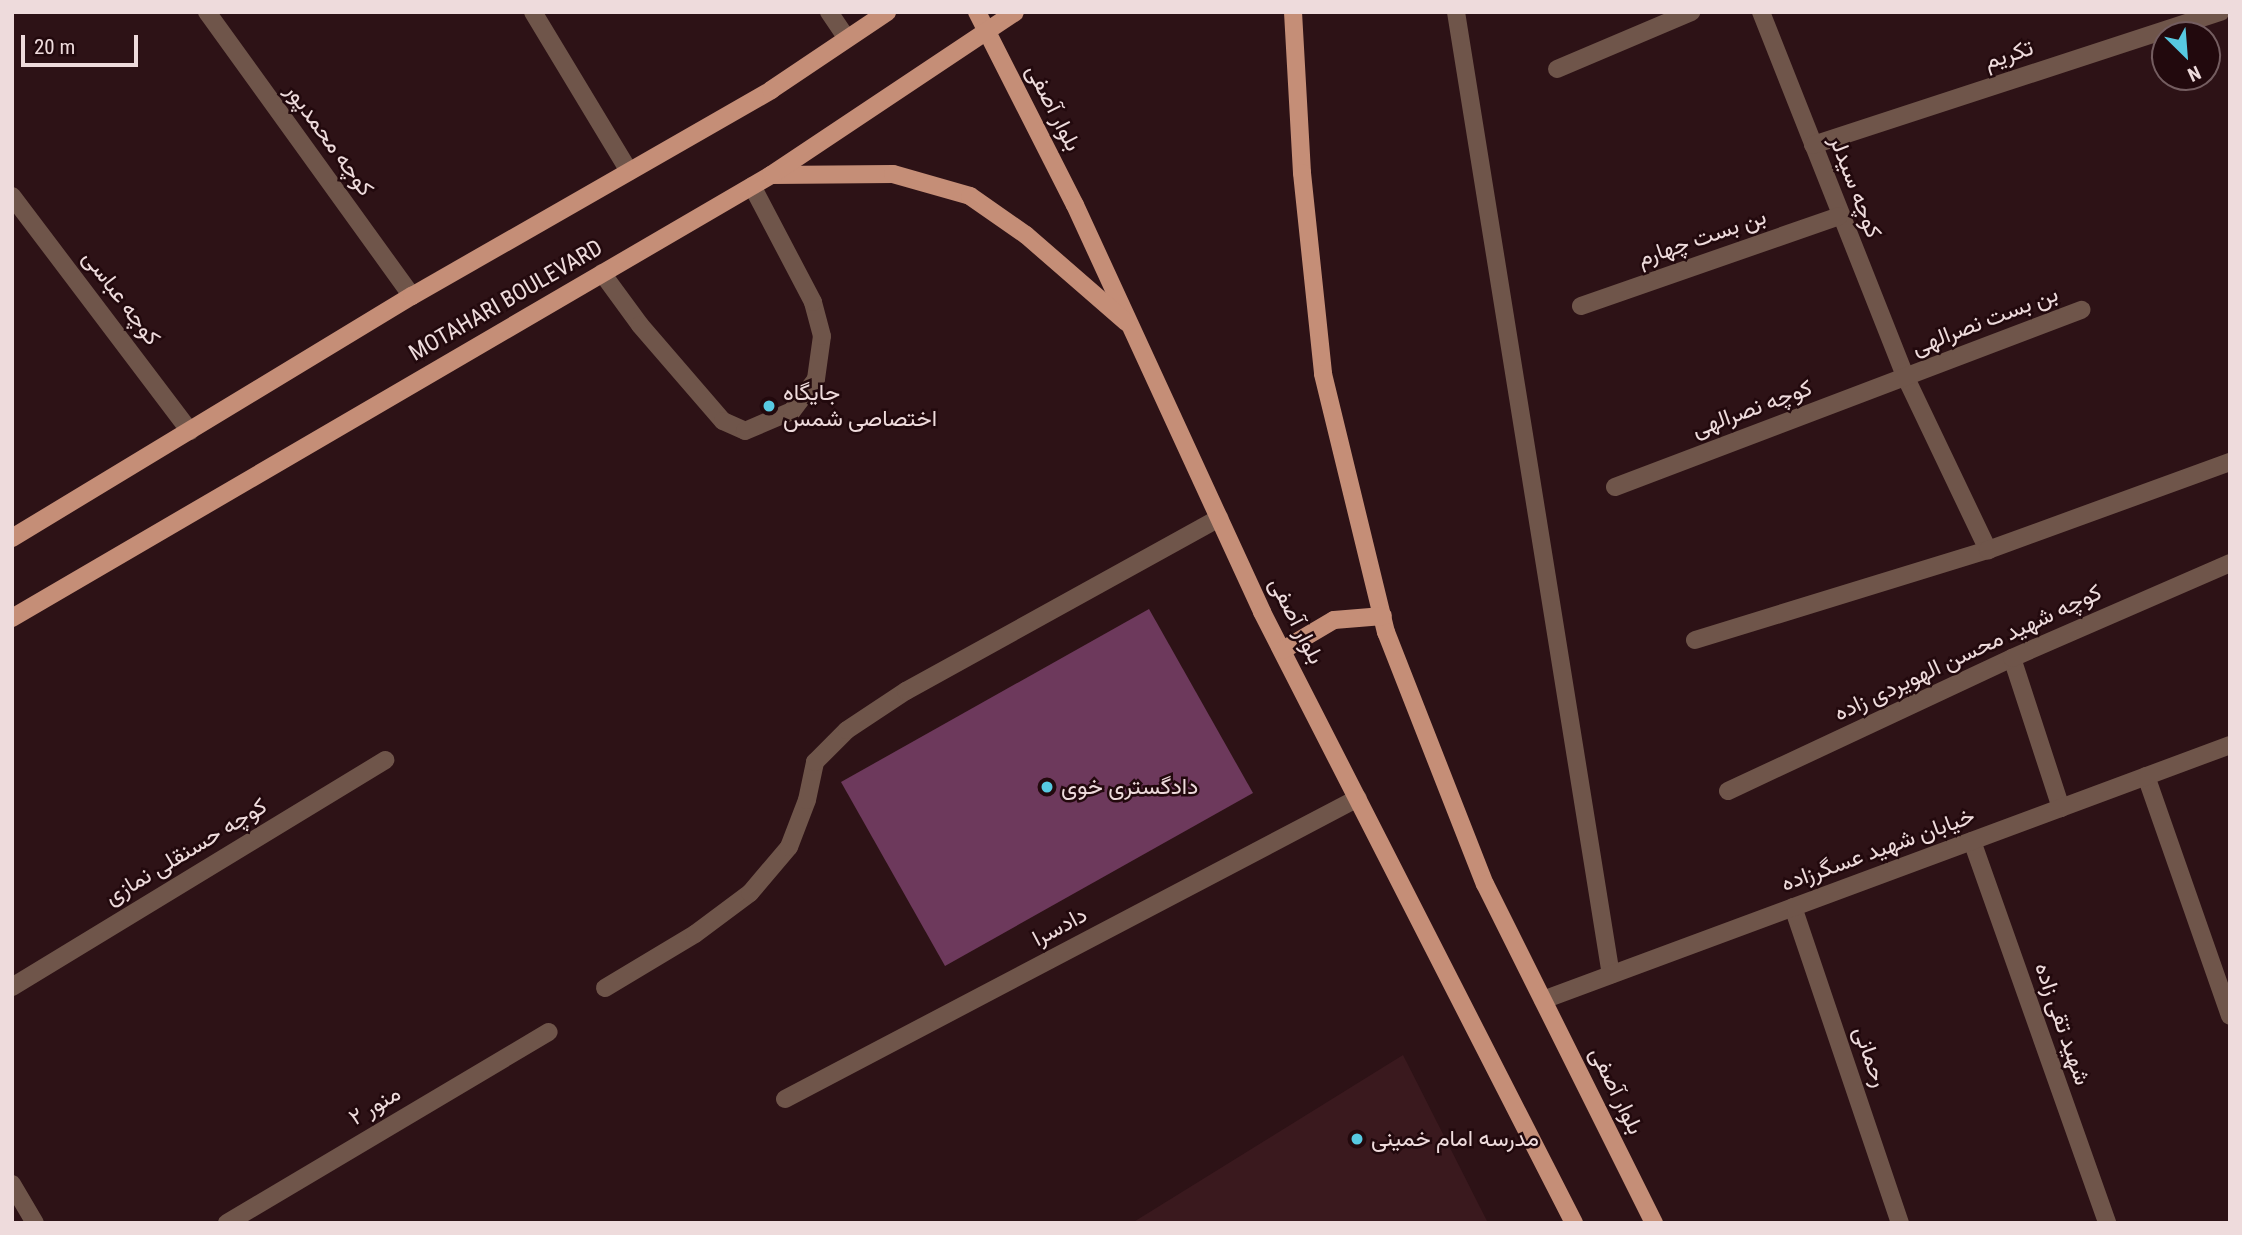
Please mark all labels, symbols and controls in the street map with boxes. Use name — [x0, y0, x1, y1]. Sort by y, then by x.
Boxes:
scale bar — [24, 21, 142, 65]
north arrow — [2151, 21, 2221, 91]
street label: تکریم — [1981, 34, 2037, 76]
text: 20 m — [34, 35, 75, 59]
street label: بلوار آصفی — [1019, 60, 1087, 156]
text: N — [2184, 61, 2204, 87]
street label: کوچه محمدپور — [279, 78, 379, 202]
street label: کوچه سیدلر — [1823, 132, 1887, 242]
street label: بن بست چهارم — [1634, 203, 1770, 273]
street label: MOTAHARI BOULEVARD — [404, 234, 608, 368]
street label: کوچه عباسی — [76, 245, 166, 351]
street label: بن بست نصرالهی — [1908, 280, 2062, 362]
street label: کوچه نصرالهی — [1688, 374, 1816, 444]
place label: جایگاه اختصاصی شمس — [783, 379, 937, 433]
marker: جایگاه اختصاصی شمس — [761, 398, 777, 414]
street label: بلوار آصفی — [1262, 573, 1330, 669]
street label: کوچه شهید محسن الهویردی زاده — [1830, 579, 2106, 727]
place label: دادگستری خوی — [1061, 773, 1198, 801]
marker: دادگستری خوی — [1039, 779, 1055, 795]
street label: کوچه حسنقلی نمازی — [100, 793, 272, 911]
street label: خیابان شهید عسگرزاده — [1777, 802, 1979, 898]
street label: دادسرا — [1028, 901, 1092, 953]
street label: شهید تقی زاده — [2028, 959, 2096, 1089]
street label: رحمانی — [1847, 1023, 1893, 1091]
street label: بلوار آصفی — [1583, 1043, 1649, 1139]
street label: منور ۲ — [344, 1080, 406, 1132]
place label: مدرسه امام خمینی — [1371, 1125, 1539, 1153]
marker: مدرسه امام خمینی — [1349, 1131, 1365, 1147]

